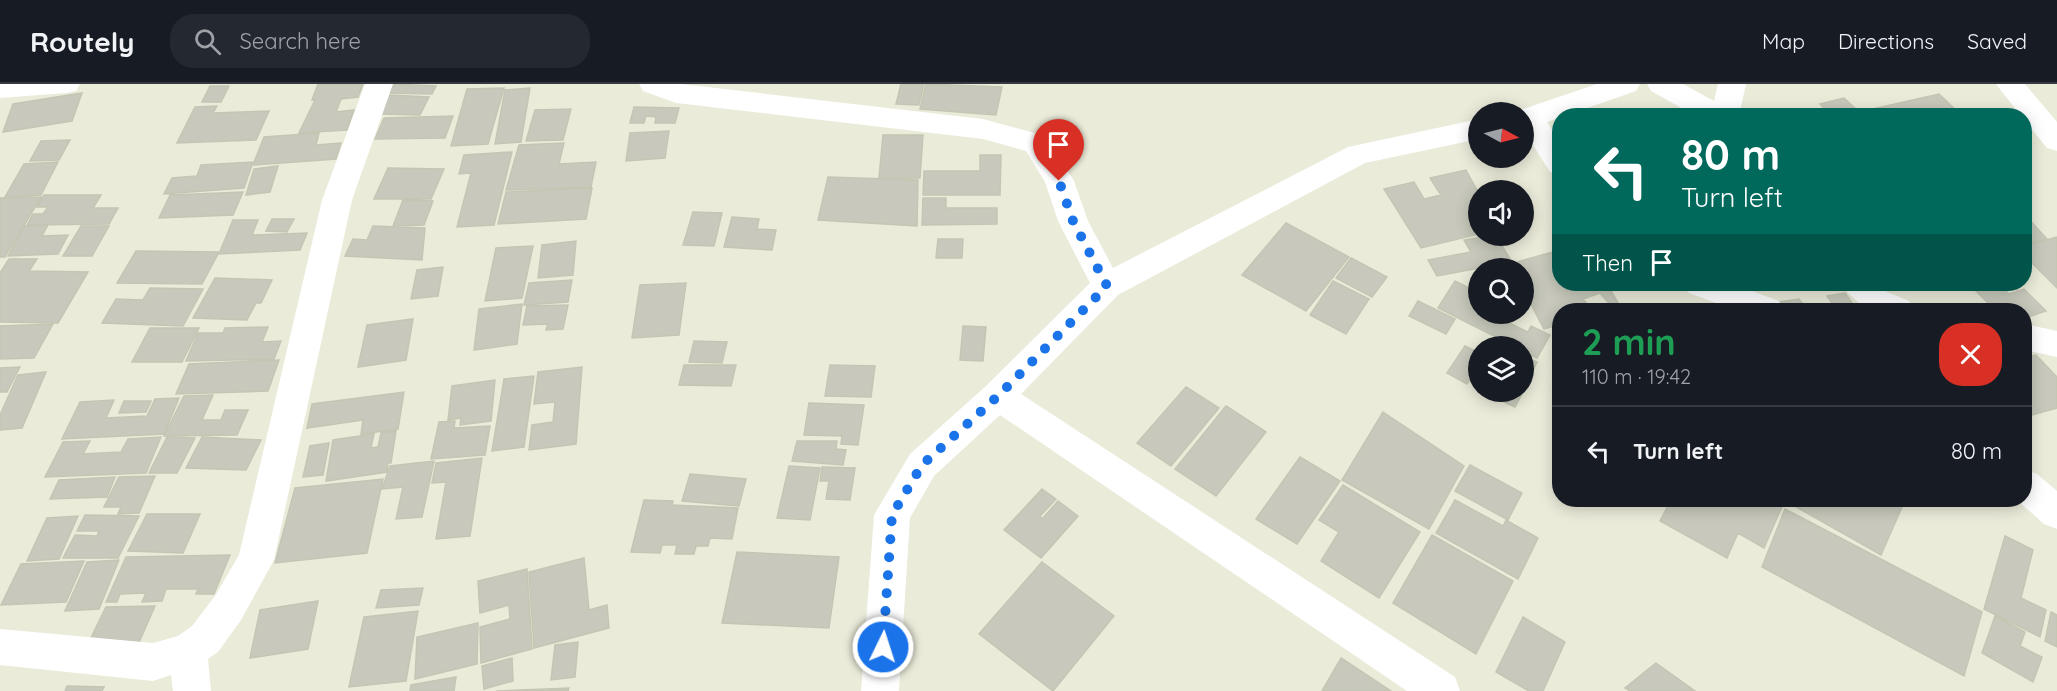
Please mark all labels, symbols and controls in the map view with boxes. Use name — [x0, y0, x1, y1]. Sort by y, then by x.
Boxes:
search box — [170, 14, 590, 68]
text: Routely — [30, 24, 134, 59]
icon: search — [191, 25, 224, 58]
text: Search here — [239, 27, 361, 55]
text: Map — [1762, 28, 1805, 54]
text: Directions — [1838, 28, 1934, 54]
text: Saved — [1967, 28, 2027, 54]
north arrow — [1468, 102, 1534, 168]
map controls — [1468, 102, 1534, 402]
pin — [1033, 119, 1084, 181]
icon: arrive — [1042, 128, 1075, 161]
text: 80 m — [1681, 128, 1780, 181]
icon: left — [1582, 132, 1660, 210]
button: sound — [1468, 180, 1534, 246]
text: Turn left — [1681, 180, 1783, 214]
icon: arrive — [1645, 246, 1678, 279]
text: Then — [1582, 249, 1633, 277]
button: search — [1468, 258, 1534, 324]
text: 2 min — [1582, 319, 1676, 364]
button: close — [1939, 323, 2002, 386]
button: layers — [1468, 336, 1534, 402]
text: 110 m · 19:42 — [1582, 364, 1691, 389]
icon: left — [1582, 435, 1615, 468]
text: Turn left — [1633, 437, 1723, 465]
text: 80 m — [1951, 437, 2002, 465]
position arrow — [851, 615, 915, 679]

